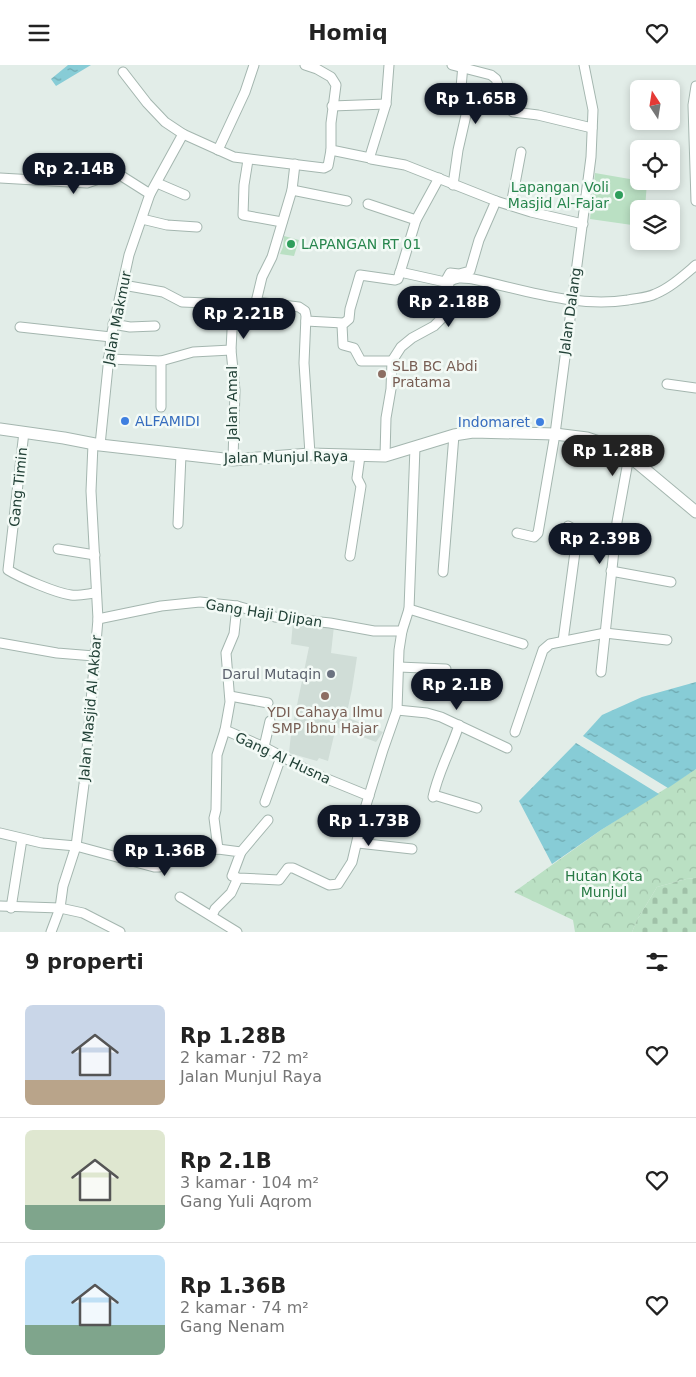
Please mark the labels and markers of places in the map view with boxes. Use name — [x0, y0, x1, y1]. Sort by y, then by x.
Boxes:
pin: Rp 1.65B — [424, 83, 528, 125]
pin: Rp 2.14B — [22, 153, 126, 195]
place label: Lapangan Voli Masjid Al-Fajar — [508, 179, 609, 211]
marker: Lapangan Voli Masjid Al-Fajar — [613, 189, 625, 201]
place label: LAPANGAN RT 01 — [301, 236, 421, 252]
marker: LAPANGAN RT 01 — [285, 238, 297, 250]
pin: Rp 2.18B — [397, 285, 501, 328]
pin: Rp 2.21B — [192, 297, 296, 340]
place label: SLB BC Abdi Pratama — [392, 358, 478, 390]
marker: SLB BC Abdi Pratama — [376, 368, 388, 380]
place label: ALFAMIDI — [135, 413, 200, 429]
place label: Indomaret — [458, 414, 530, 430]
marker: ALFAMIDI — [119, 415, 131, 427]
marker: Indomaret — [534, 416, 546, 428]
pin: Rp 1.28B — [561, 435, 665, 477]
pin: Rp 2.39B — [548, 523, 652, 565]
place label: Darul Mutaqin — [222, 666, 321, 682]
marker: Darul Mutaqin — [325, 668, 337, 680]
pin: Rp 2.1B — [411, 669, 503, 711]
marker: YDI Cahaya Ilmu SMP Ibnu Hajar — [319, 690, 331, 702]
place label: YDI Cahaya Ilmu SMP Ibnu Hajar — [266, 704, 383, 736]
pin: Rp 1.73B — [317, 805, 421, 847]
pin: Rp 1.36B — [113, 835, 217, 877]

